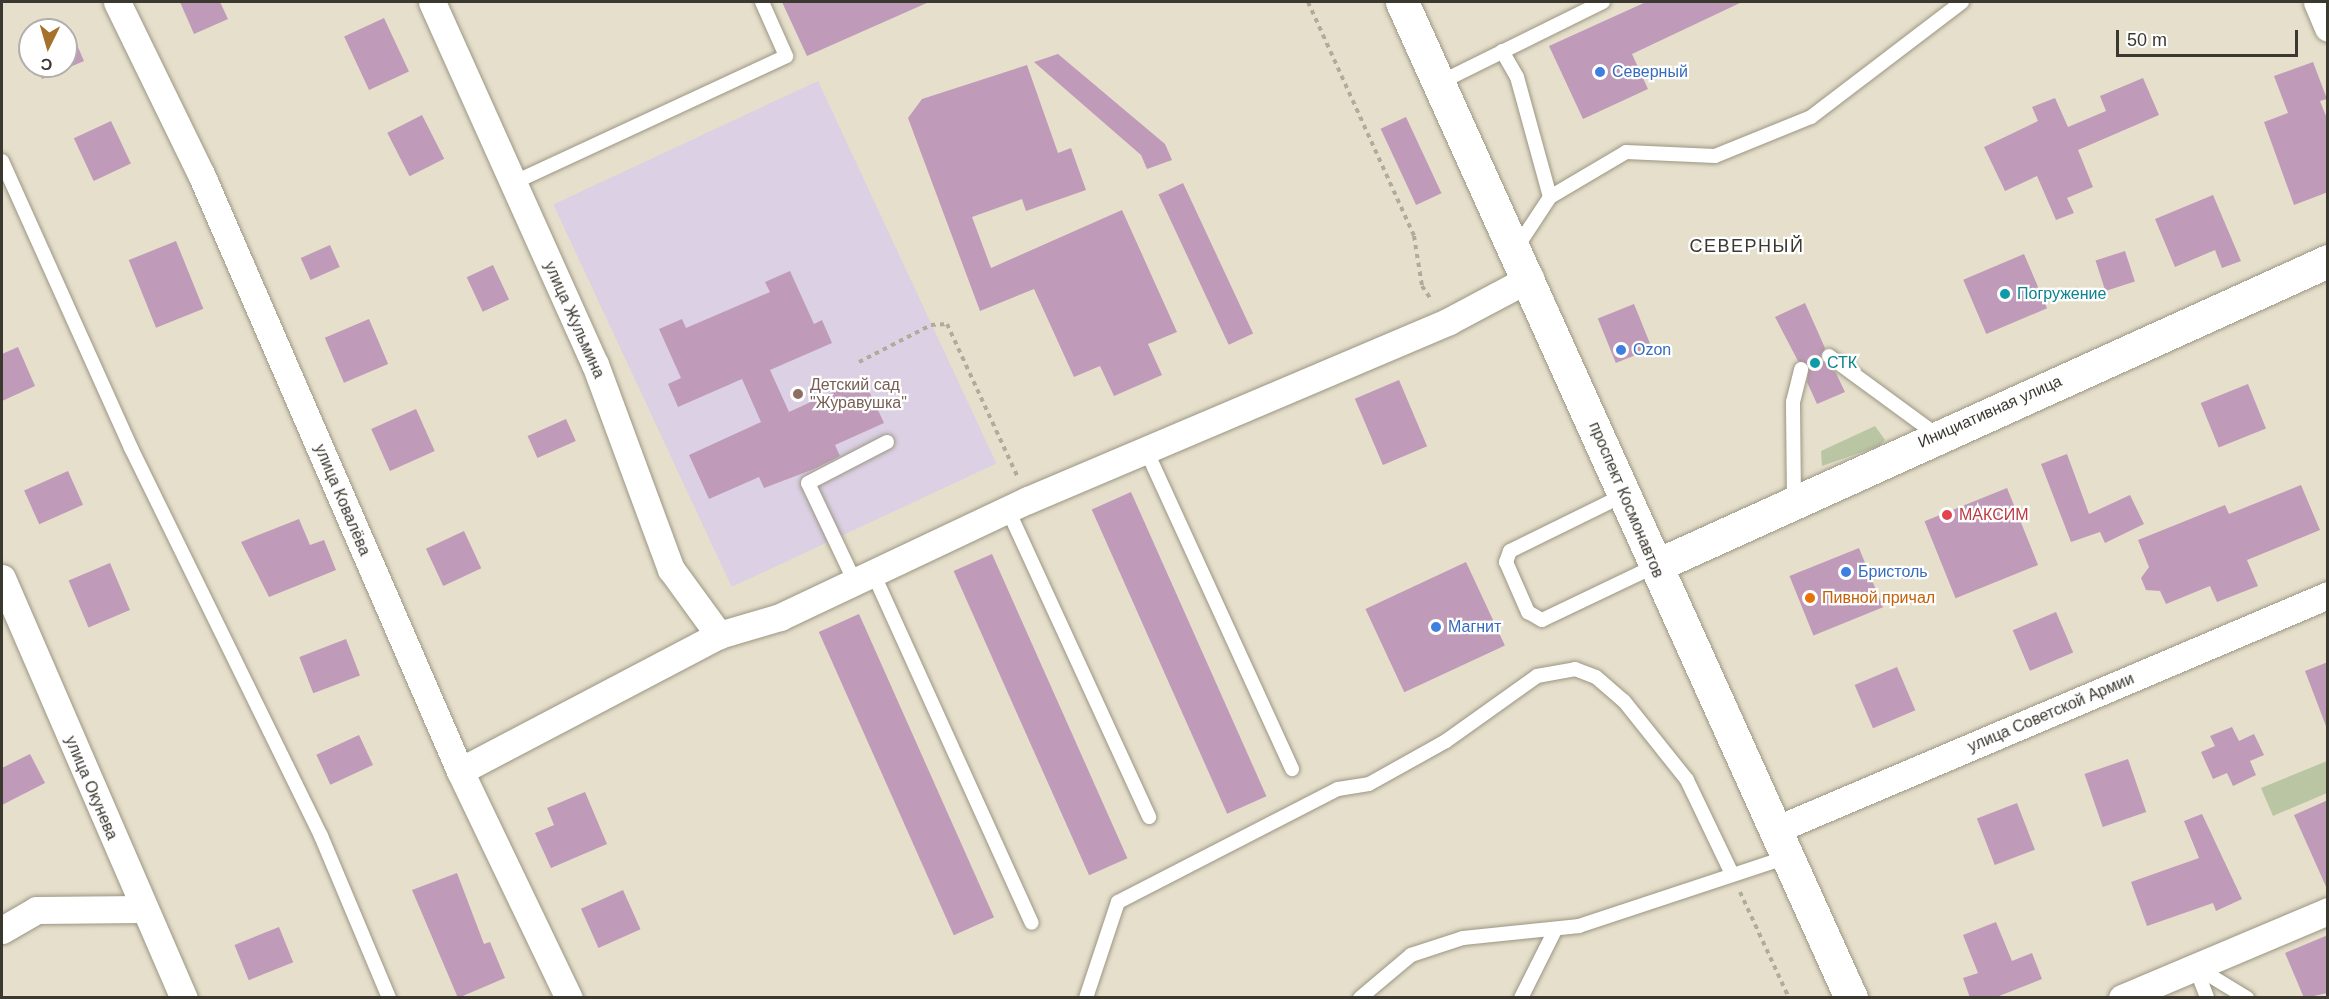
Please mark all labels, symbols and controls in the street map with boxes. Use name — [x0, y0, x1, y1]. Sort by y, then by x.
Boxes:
north arrow — [18, 18, 78, 78]
scale bar — [2119, 18, 2300, 56]
text: 50 m — [2127, 30, 2167, 50]
text: С — [40, 55, 53, 73]
place label: Северный — [1612, 62, 1688, 82]
marker: Северный — [1593, 65, 1607, 79]
district label: СЕВЕРНЫЙ — [1690, 235, 1804, 257]
street label: улица Жульмина — [540, 259, 608, 381]
place label: Погружение — [2017, 284, 2106, 304]
marker: Погружение — [1998, 287, 2012, 301]
place label: Ozon — [1633, 340, 1671, 360]
marker: Ozon — [1614, 343, 1628, 357]
place label: СТК — [1827, 353, 1857, 373]
marker: СТК — [1808, 356, 1822, 370]
street label: Инициативная улица — [1915, 372, 2065, 452]
place label: Детский сад "Журавушка" — [810, 375, 907, 413]
marker: Детский сад "Журавушка" — [791, 387, 805, 401]
street label: проспект Космонавтов — [1584, 419, 1668, 581]
street label: улица Ковалёва — [310, 441, 374, 559]
place label: МАКСИМ — [1959, 505, 2029, 525]
marker: МАКСИМ — [1940, 508, 1954, 522]
place label: Бристоль — [1858, 562, 1928, 582]
marker: Бристоль — [1839, 565, 1853, 579]
place label: Пивной причал — [1822, 588, 1935, 608]
marker: Пивной причал — [1803, 591, 1817, 605]
place label: Магнит — [1448, 617, 1501, 637]
marker: Магнит — [1429, 620, 1443, 634]
street label: улица Советской Армии — [1965, 669, 2137, 757]
street label: улица Окунева — [60, 733, 122, 843]

